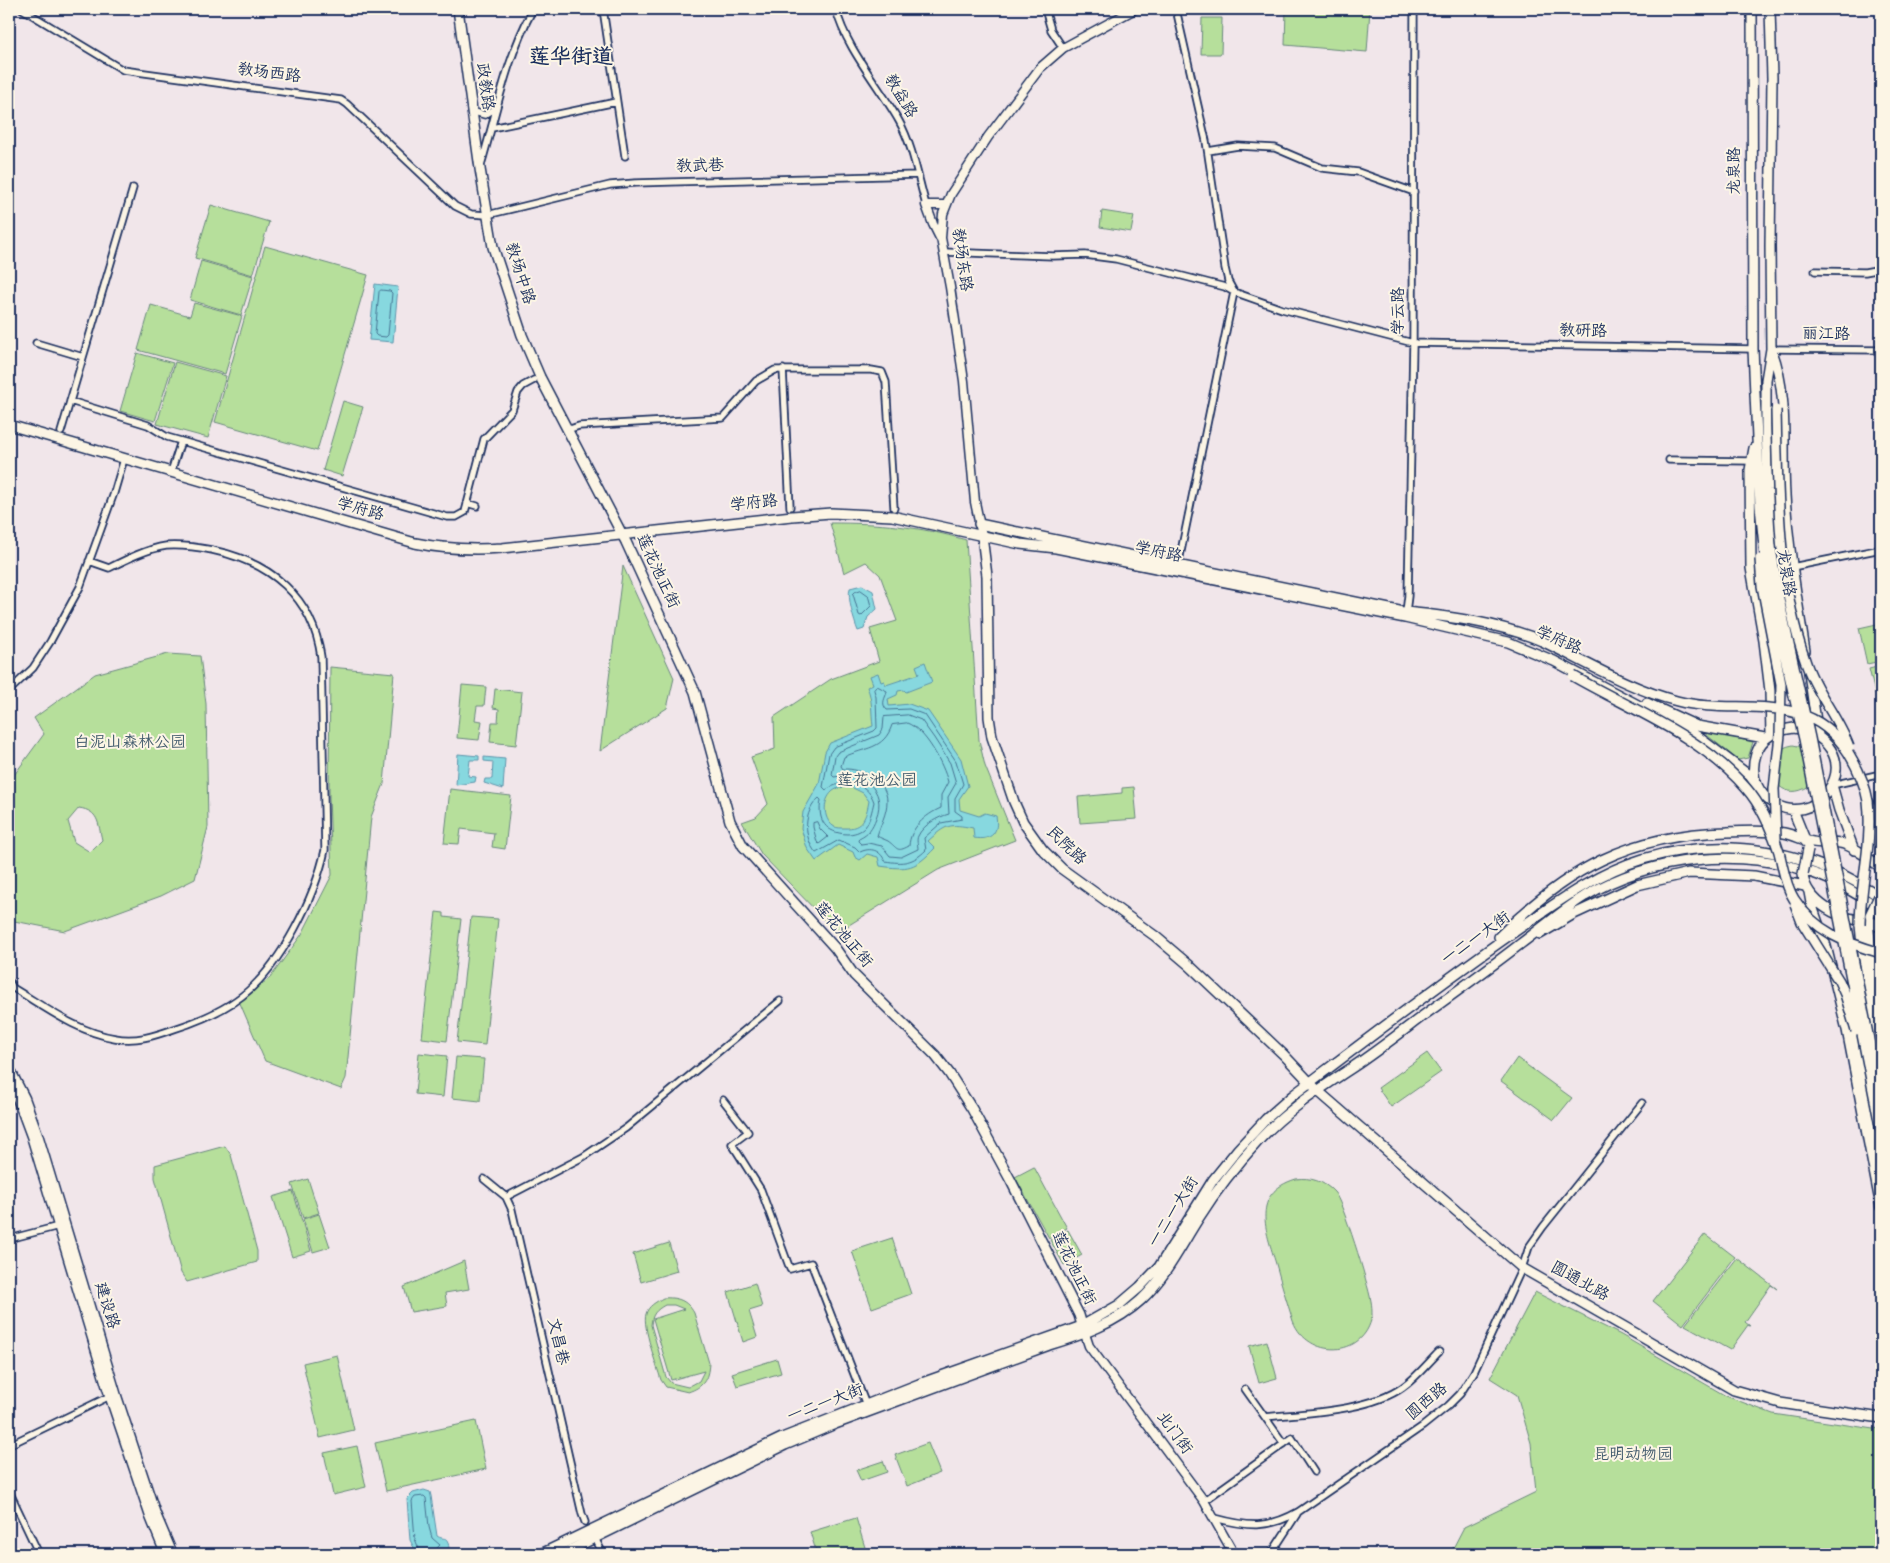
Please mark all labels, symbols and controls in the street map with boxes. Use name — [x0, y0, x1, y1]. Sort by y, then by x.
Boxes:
district label: 莲华街道 — [529, 45, 613, 72]
street label: 教场西路 — [236, 60, 302, 88]
street label: 政教路 — [470, 62, 498, 112]
street label: 教益路 — [878, 70, 921, 122]
street label: 龙泉路 — [1725, 147, 1746, 195]
street label: 教武巷 — [676, 156, 724, 178]
street label: 教场东路 — [946, 227, 976, 293]
street label: 教场中路 — [499, 240, 539, 307]
street label: 学云路 — [1389, 287, 1410, 335]
street label: 教研路 — [1559, 321, 1607, 343]
street label: 丽江路 — [1802, 324, 1850, 346]
street label: 学府路 — [729, 491, 779, 517]
street label: 学府路 — [334, 493, 386, 527]
street label: 莲花池正街 — [630, 531, 683, 612]
street label: 学府路 — [1133, 538, 1184, 568]
street label: 龙泉路 — [1771, 547, 1799, 598]
street label: 学府路 — [1532, 622, 1585, 660]
park label: 白泥山森林公园 — [74, 733, 186, 754]
park label: 莲花池公园 — [837, 771, 917, 792]
street label: 民院路 — [1041, 822, 1090, 871]
street label: 莲花池正街 — [809, 898, 877, 973]
street label: 一二一大街 — [1438, 908, 1515, 971]
street label: 一二一大街 — [1145, 1174, 1204, 1252]
street label: 莲花池正街 — [1046, 1228, 1100, 1309]
street label: 圆通北路 — [1546, 1257, 1613, 1307]
street label: 建设路 — [89, 1280, 123, 1332]
street label: 文昌巷 — [541, 1316, 573, 1368]
street label: 圆西路 — [1402, 1379, 1452, 1426]
street label: 一二一大街 — [785, 1381, 867, 1428]
street label: 北门街 — [1151, 1408, 1196, 1459]
park label: 昆明动物园 — [1593, 1446, 1673, 1466]

